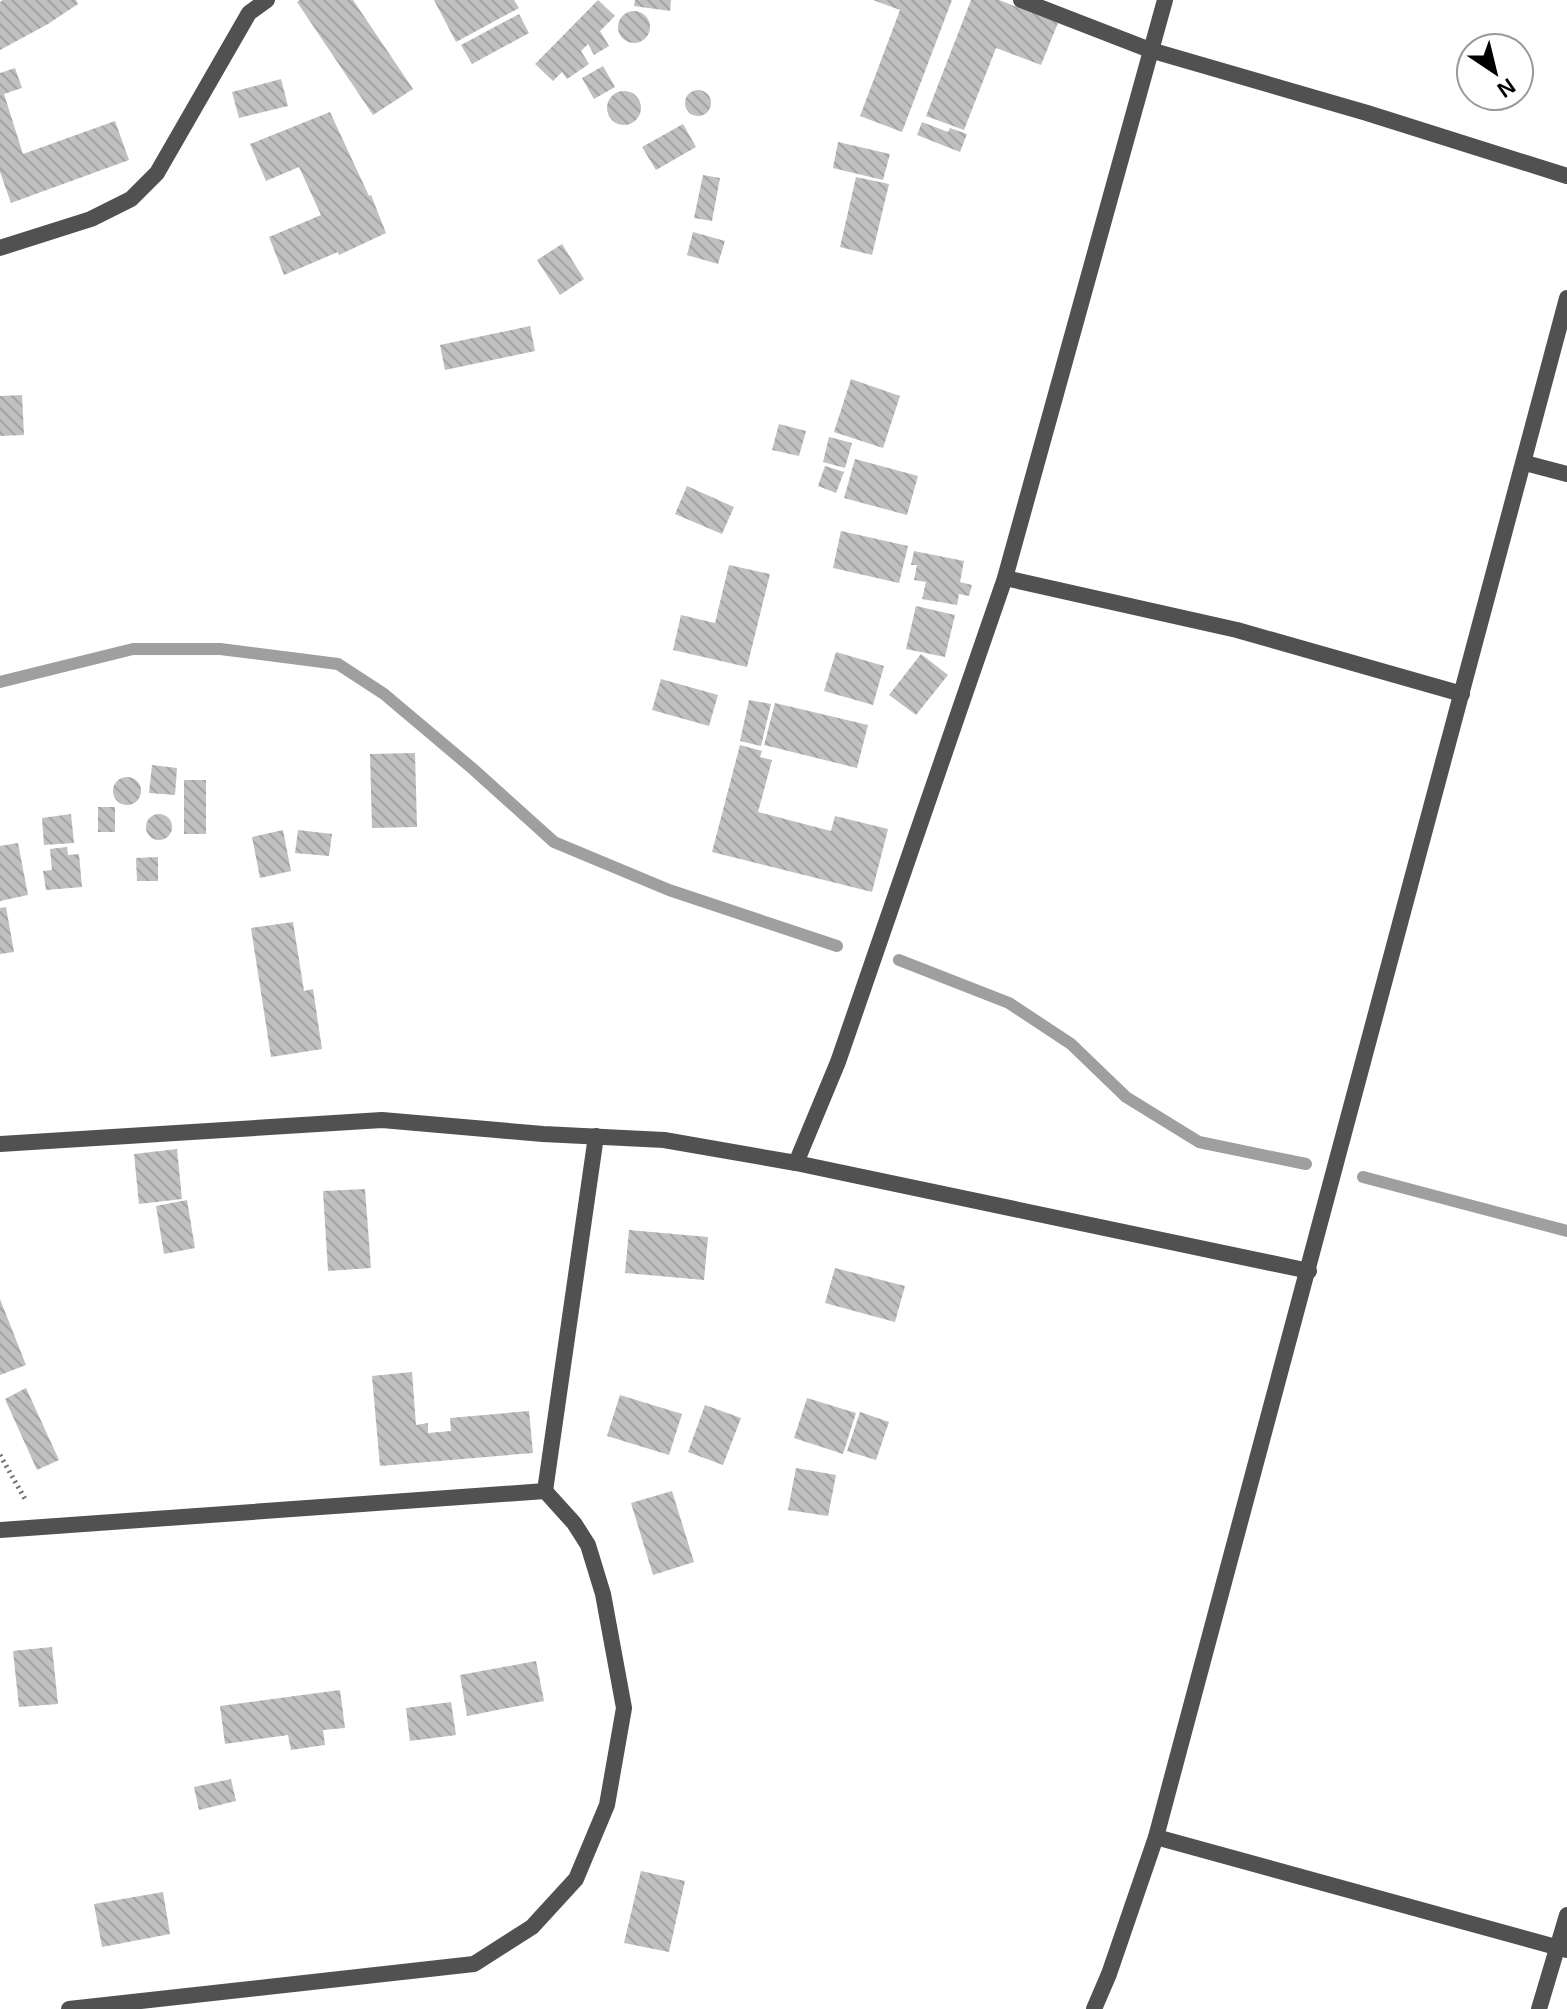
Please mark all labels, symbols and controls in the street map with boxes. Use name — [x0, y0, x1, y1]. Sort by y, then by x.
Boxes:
north arrow — [1455, 32, 1535, 112]
text: N — [1493, 73, 1520, 103]

